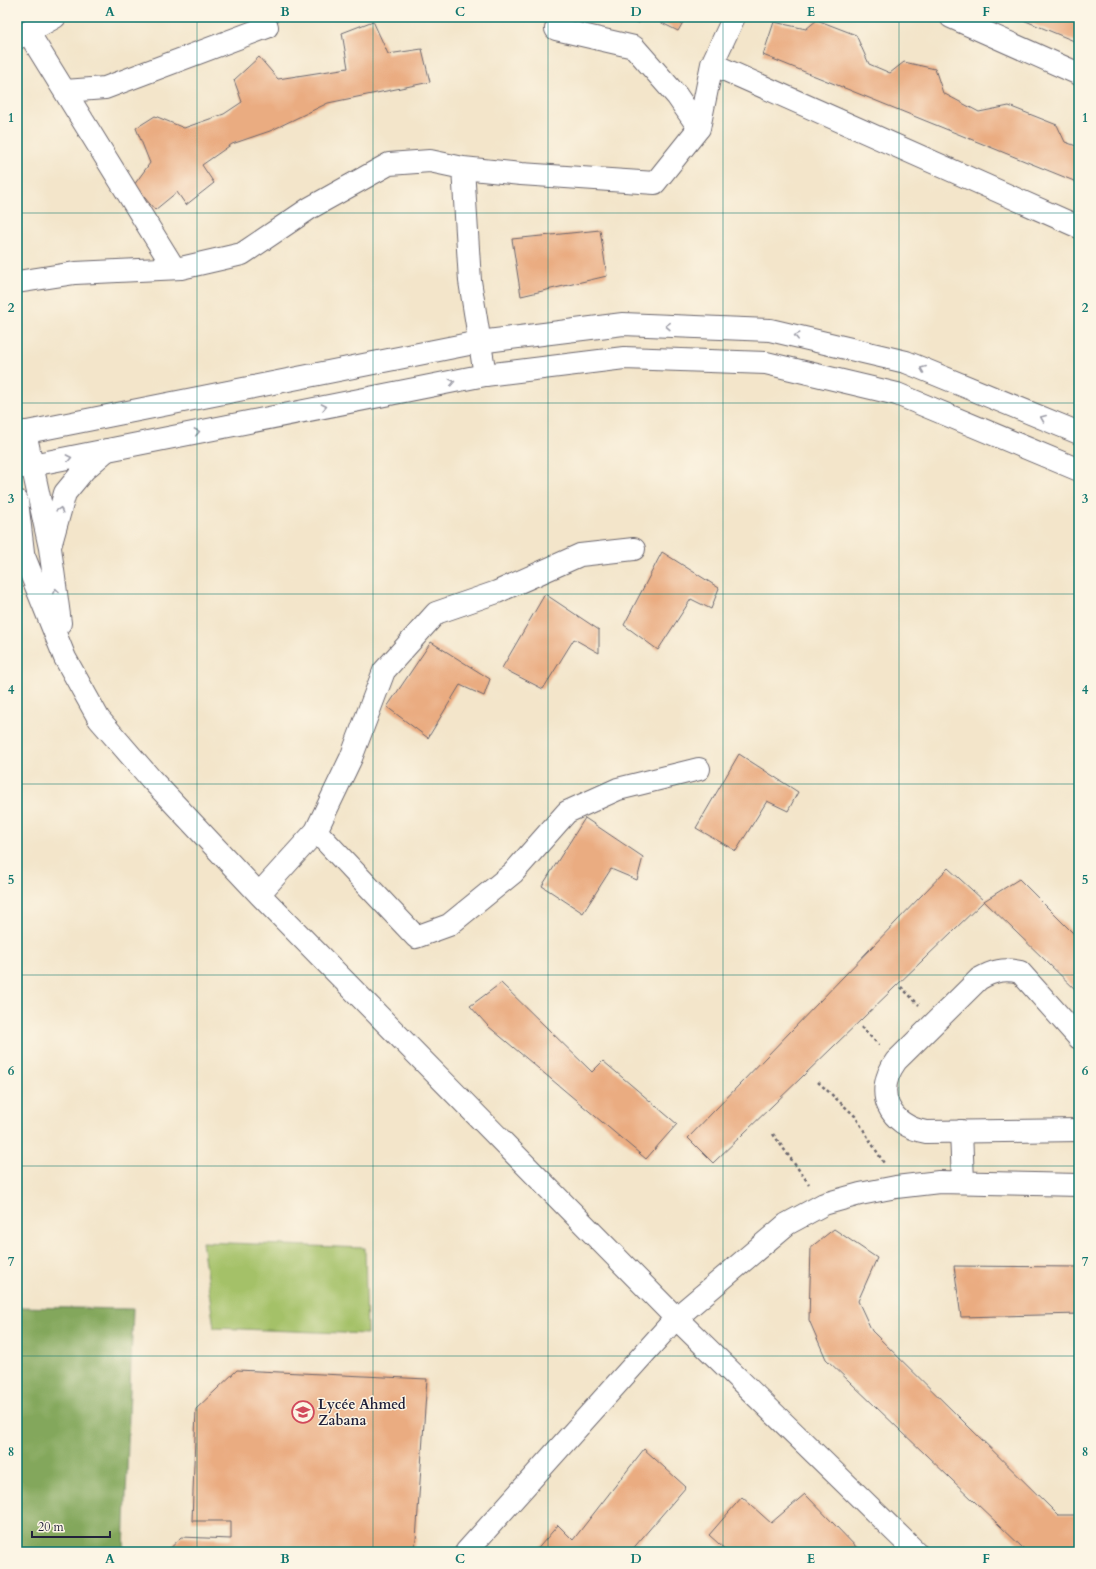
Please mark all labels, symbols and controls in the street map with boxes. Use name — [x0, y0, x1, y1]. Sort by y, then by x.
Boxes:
text: A — [105, 3, 115, 21]
text: B — [280, 3, 290, 21]
text: C — [455, 3, 465, 21]
text: D — [630, 3, 642, 21]
text: E — [807, 3, 815, 21]
text: F — [982, 3, 990, 21]
text: 1 — [8, 109, 14, 127]
text: 1 — [1082, 109, 1088, 127]
text: 2 — [8, 299, 15, 317]
text: 2 — [1082, 299, 1089, 317]
one-way arrow — [665, 322, 671, 330]
one-way arrow — [794, 333, 800, 341]
one-way arrow — [919, 366, 927, 374]
one-way arrow — [448, 378, 455, 386]
one-way arrow — [321, 403, 327, 412]
one-way arrow — [1040, 415, 1047, 423]
one-way arrow — [193, 429, 200, 437]
one-way arrow — [66, 454, 72, 462]
text: 3 — [8, 490, 15, 508]
text: 3 — [1082, 490, 1089, 508]
one-way arrow — [55, 507, 64, 514]
one-way arrow — [52, 588, 61, 594]
text: 4 — [8, 681, 15, 699]
text: 4 — [1082, 681, 1089, 699]
text: 5 — [8, 871, 14, 889]
text: 5 — [1082, 871, 1088, 889]
text: 6 — [8, 1062, 15, 1080]
text: 6 — [1082, 1062, 1089, 1080]
text: 7 — [8, 1253, 15, 1271]
text: 7 — [1082, 1253, 1089, 1271]
place label: Lycée Ahmed Zabana — [318, 1395, 406, 1430]
school or university icon: Lycée Ahmed Zabana — [290, 1399, 316, 1425]
text: 8 — [8, 1443, 14, 1461]
text: 8 — [1082, 1443, 1088, 1461]
scale bar — [32, 1513, 110, 1539]
text: 20 m — [38, 1519, 65, 1535]
text: A — [105, 1550, 115, 1568]
text: B — [280, 1550, 290, 1568]
text: C — [455, 1550, 465, 1568]
text: D — [630, 1550, 642, 1568]
text: E — [807, 1550, 815, 1568]
text: F — [982, 1550, 990, 1568]

